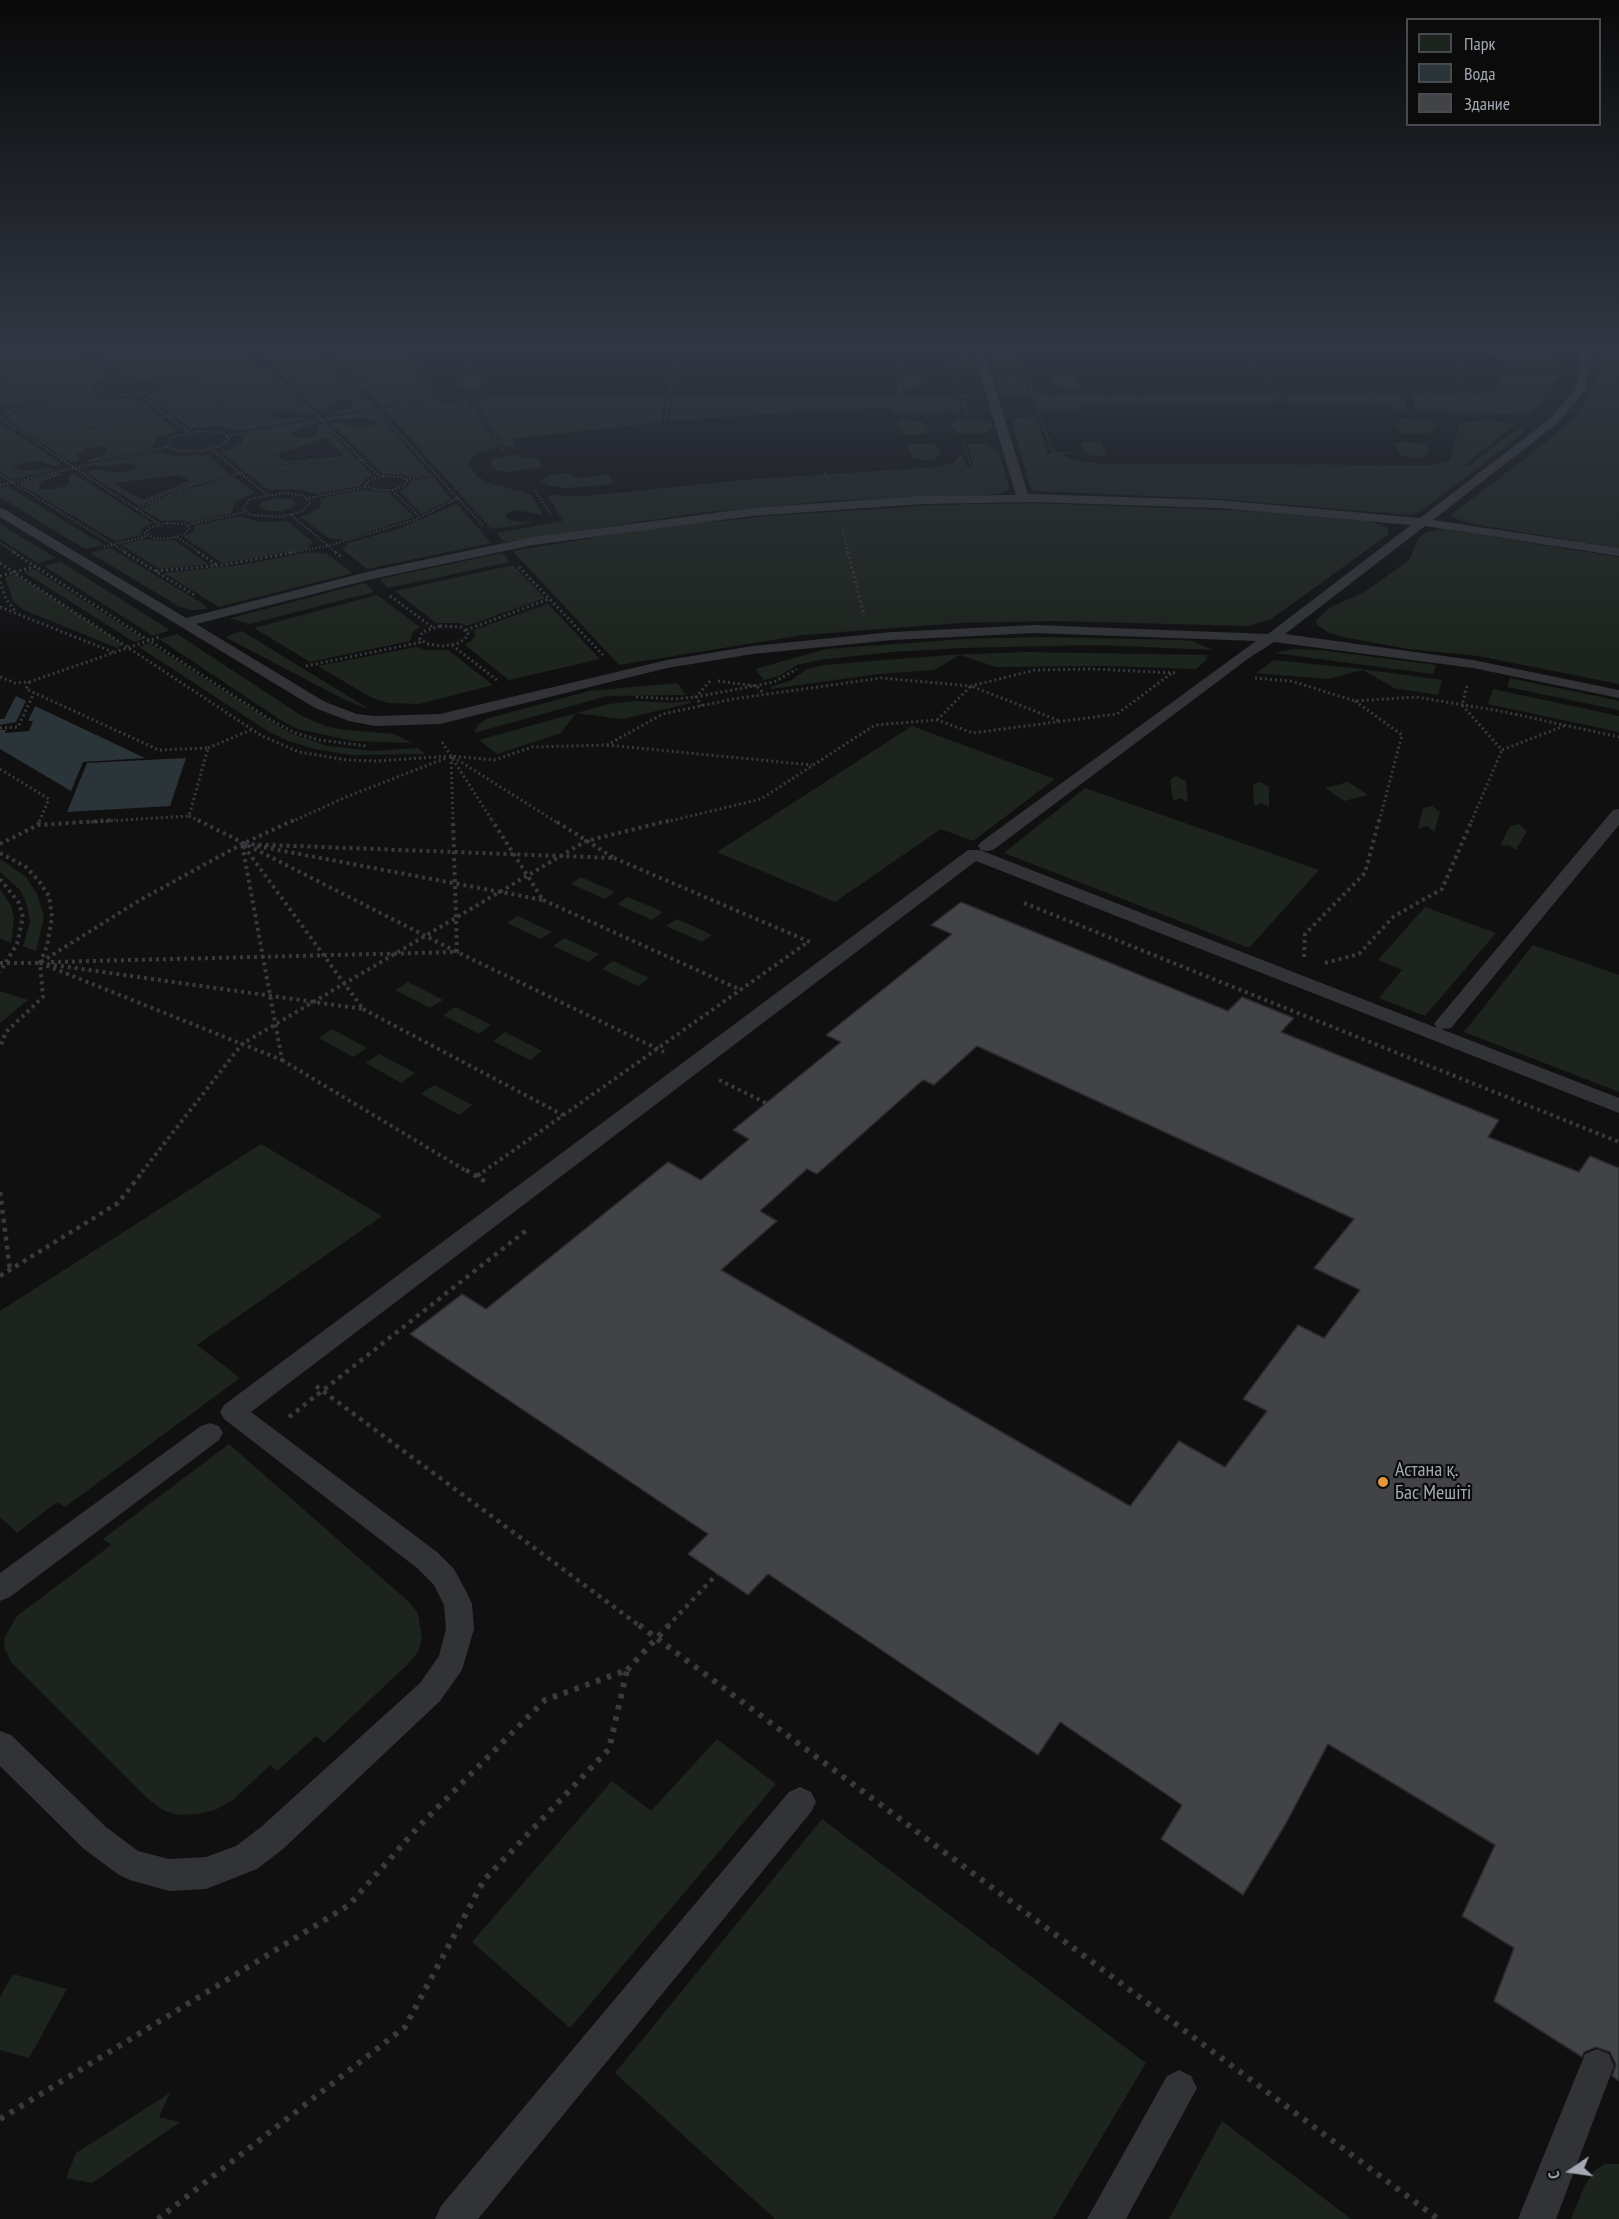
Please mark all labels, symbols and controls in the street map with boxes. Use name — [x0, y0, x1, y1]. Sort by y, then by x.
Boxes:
legend — [1406, 18, 1601, 126]
text: Парк — [1464, 32, 1495, 55]
text: Вода — [1464, 62, 1495, 85]
text: Здание — [1464, 92, 1510, 115]
place label: Астана қ. Бас Мешіті — [1395, 1458, 1471, 1505]
marker: Астана қ. Бас Мешіті — [1376, 1475, 1390, 1489]
north arrow — [1541, 2141, 1601, 2201]
text: С — [1543, 2169, 1564, 2181]

